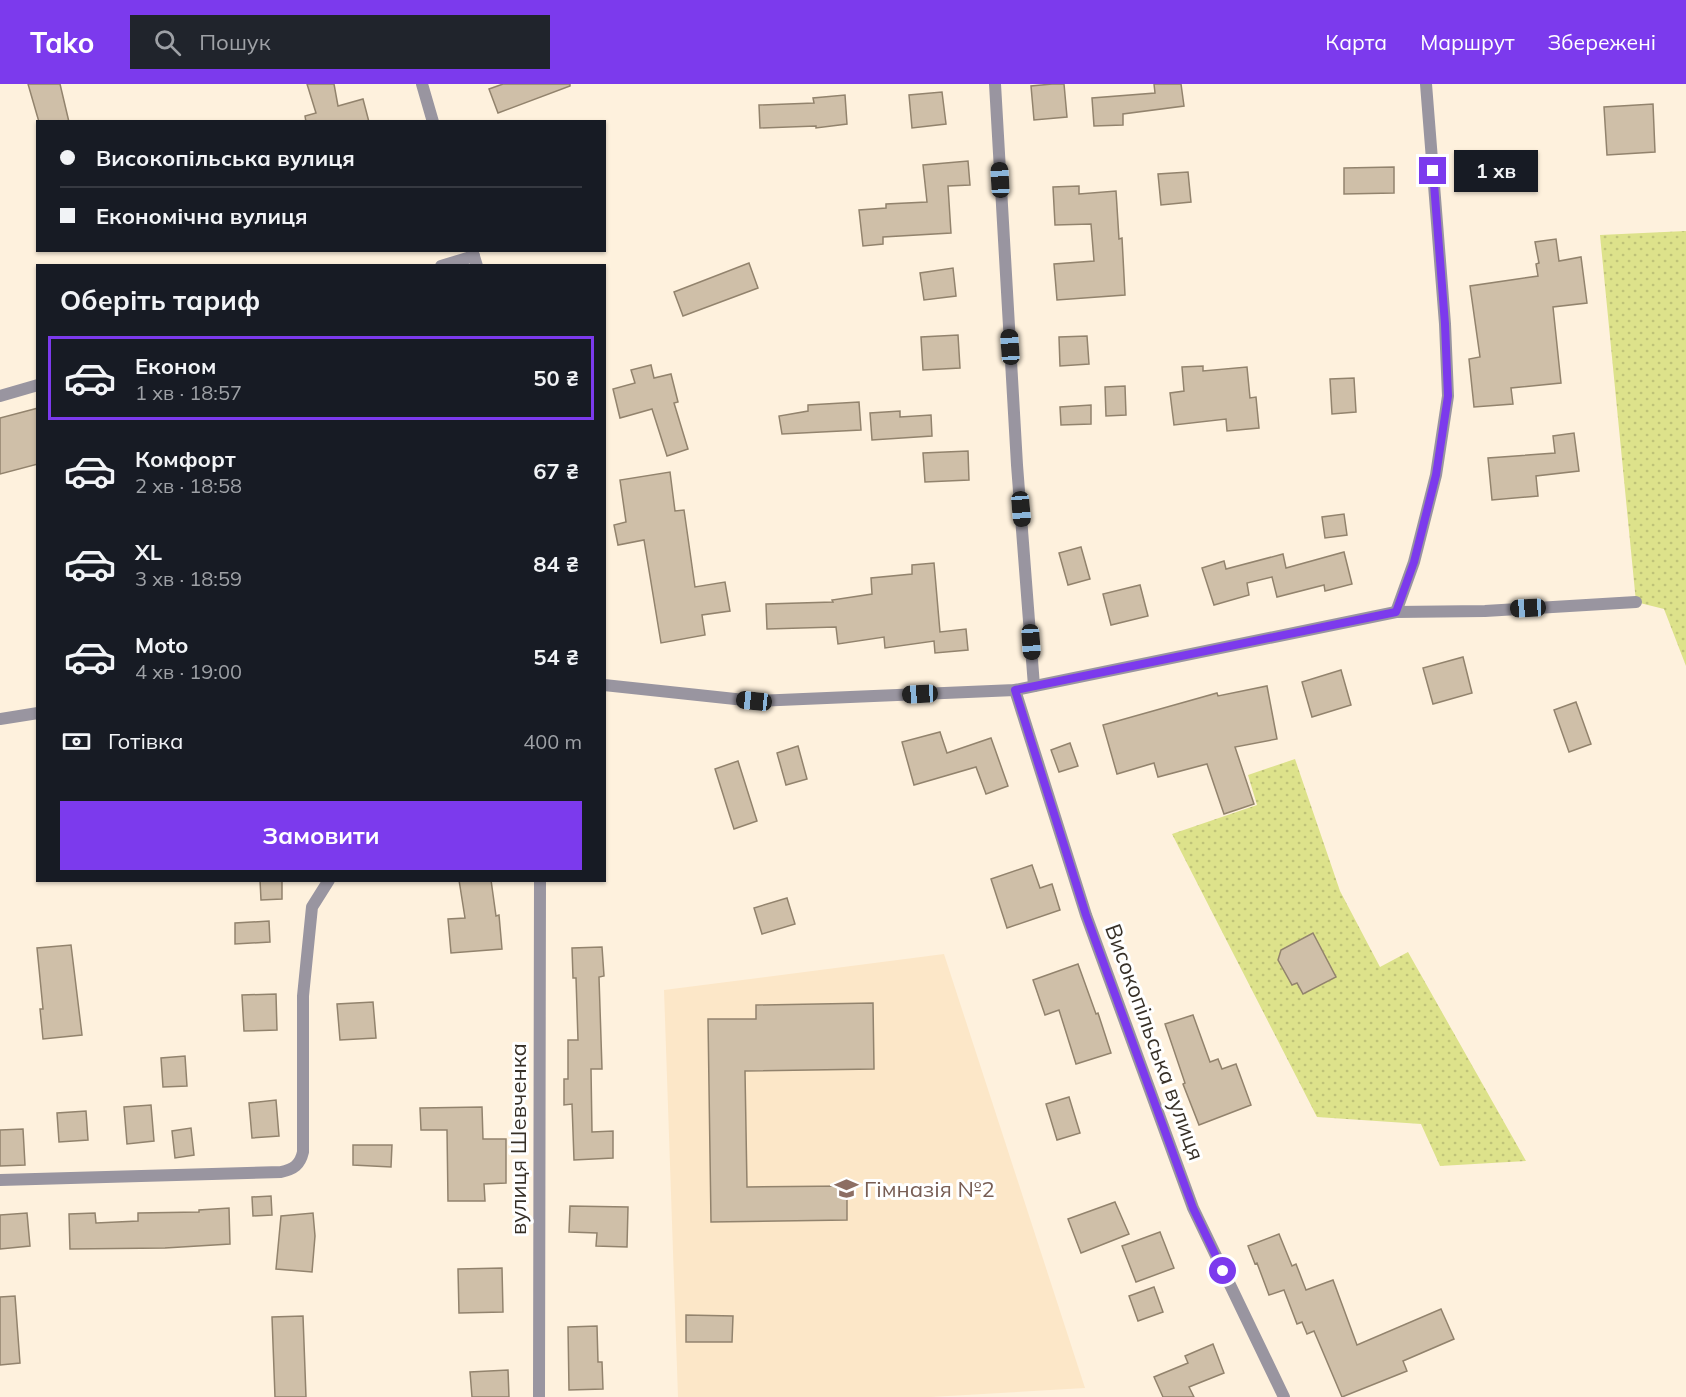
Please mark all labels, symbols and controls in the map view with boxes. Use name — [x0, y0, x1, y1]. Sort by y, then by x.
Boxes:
search box — [130, 15, 550, 69]
text: Tako — [30, 25, 94, 60]
icon: search — [151, 26, 184, 59]
text: Пошук — [199, 28, 271, 56]
text: Карта — [1325, 29, 1387, 55]
text: Маршрут — [1420, 29, 1515, 55]
text: Збережені — [1548, 29, 1656, 55]
text: Високопільська вулиця — [96, 144, 355, 172]
callout: 1 хв — [1454, 150, 1538, 192]
route end — [1419, 157, 1446, 184]
text: 1 хв — [1476, 158, 1516, 183]
car — [990, 162, 1010, 198]
text: Економічна вулиця — [96, 202, 308, 230]
text: Оберіть тариф — [60, 283, 260, 317]
car — [1000, 328, 1020, 366]
icon: car — [63, 351, 117, 405]
text: Економ — [135, 352, 216, 380]
text: 50 ₴ — [533, 364, 579, 392]
text: 1 хв · 18:57 — [135, 380, 242, 405]
icon: car — [63, 444, 117, 498]
text: Комфорт — [135, 445, 236, 473]
text: 67 ₴ — [533, 457, 579, 485]
text: 2 хв · 18:58 — [135, 473, 242, 498]
car — [1010, 490, 1032, 528]
icon: car — [63, 537, 117, 591]
text: XL — [135, 538, 162, 566]
text: 84 ₴ — [533, 550, 579, 578]
text: 3 хв · 18:59 — [135, 566, 242, 591]
car — [1510, 598, 1546, 618]
car — [1021, 623, 1041, 661]
icon: car — [63, 630, 117, 684]
text: Moto — [135, 631, 188, 659]
text: 54 ₴ — [533, 643, 579, 671]
text: 4 хв · 19:00 — [135, 659, 242, 684]
car — [902, 684, 938, 704]
car — [735, 690, 773, 712]
icon: cash — [60, 725, 93, 758]
text: Готівка — [108, 727, 183, 755]
text: 400 m — [523, 729, 582, 754]
button: Замовити — [60, 801, 582, 870]
street label: Високопільська вулиця — [1099, 920, 1211, 1164]
street label: вулиця Шевченка — [504, 1043, 532, 1235]
place label: Гімназія №2 — [864, 1175, 995, 1203]
school or university icon: Гімназія №2 — [833, 1176, 859, 1202]
route start — [1209, 1257, 1236, 1284]

